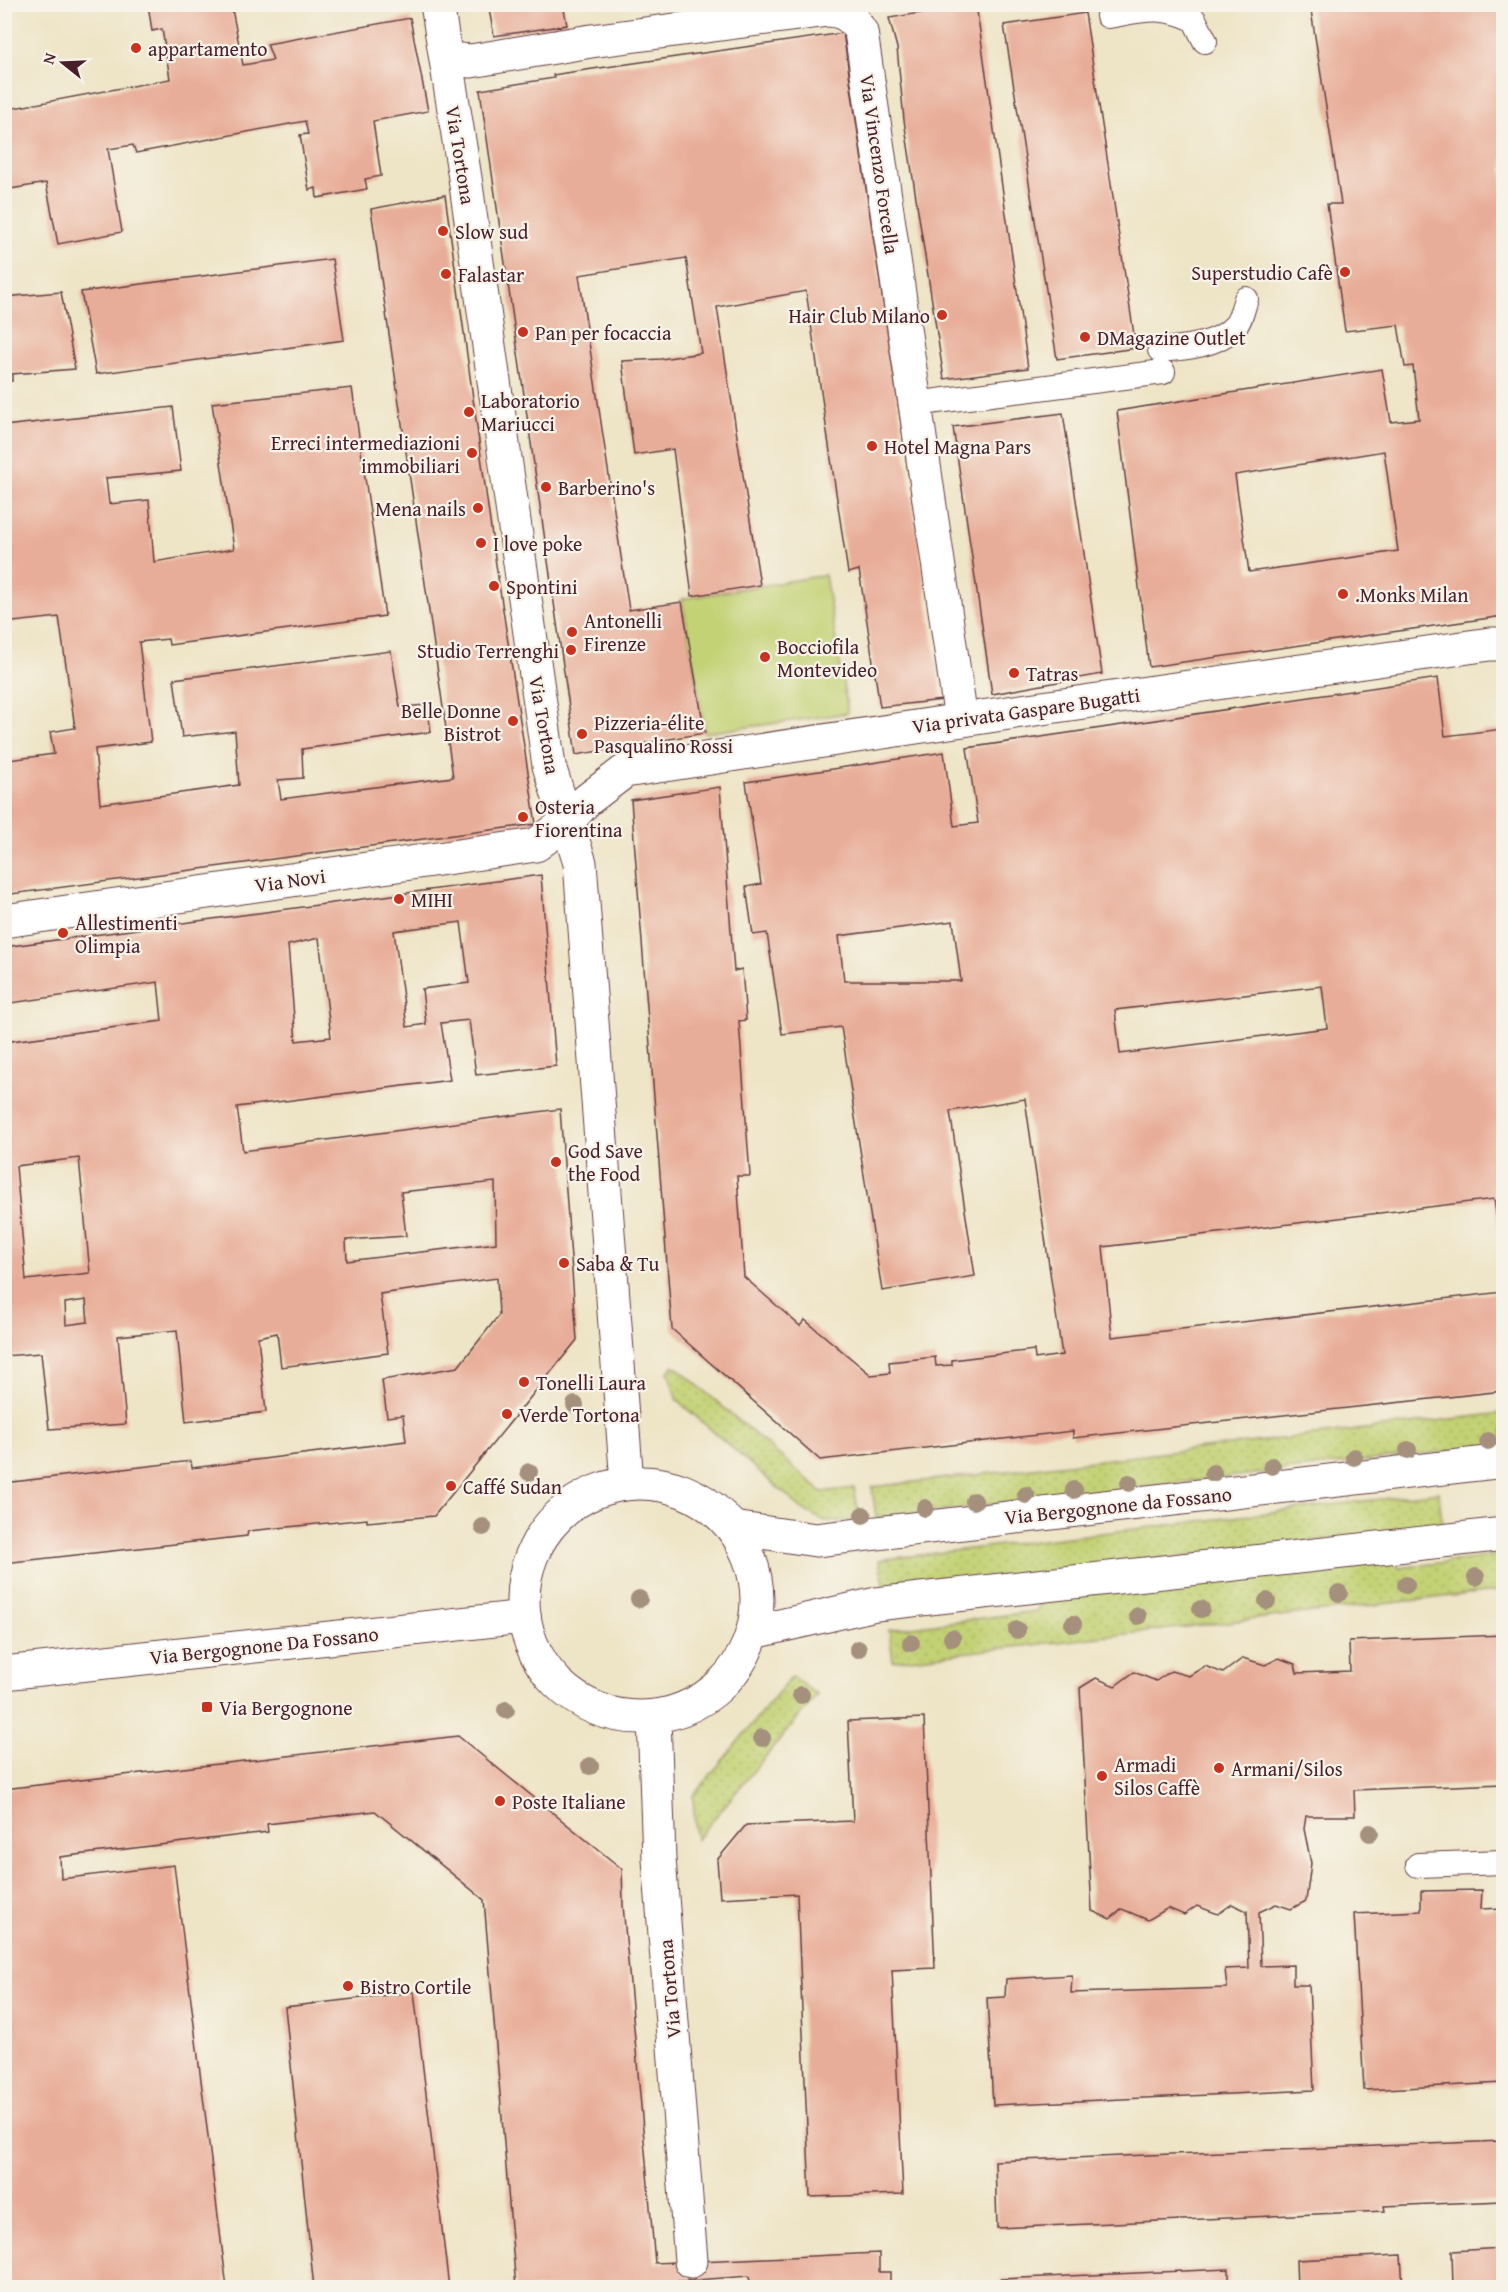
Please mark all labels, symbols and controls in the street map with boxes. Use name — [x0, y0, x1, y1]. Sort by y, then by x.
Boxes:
north arrow — [33, 33, 93, 93]
place label: appartamento — [148, 34, 267, 63]
marker: appartamento — [129, 41, 143, 55]
text: N — [36, 49, 62, 67]
street label: Via Vincenzo Forcella — [853, 72, 907, 256]
street label: Via Tortona — [439, 104, 483, 207]
place label: Slow sud — [455, 217, 529, 246]
marker: Slow sud — [436, 224, 450, 238]
place label: Superstudio Cafè — [1191, 258, 1333, 287]
place label: Falastar — [458, 260, 524, 289]
marker: Superstudio Cafè — [1338, 265, 1352, 279]
marker: Falastar — [439, 267, 453, 281]
place label: Hair Club Milano — [788, 301, 930, 330]
marker: Hair Club Milano — [935, 308, 949, 322]
place label: Pan per focaccia — [535, 318, 672, 347]
place label: DMagazine Outlet — [1097, 323, 1246, 352]
marker: Pan per focaccia — [516, 325, 530, 339]
marker: DMagazine Outlet — [1078, 330, 1092, 344]
place label: Laboratorio Mariucci — [481, 386, 580, 438]
marker: Laboratorio Mariucci — [462, 405, 476, 419]
place label: Erreci intermediazioni immobiliari — [271, 428, 460, 480]
place label: Hotel Magna Pars — [884, 432, 1031, 461]
marker: Hotel Magna Pars — [865, 439, 879, 453]
marker: Erreci intermediazioni immobiliari — [465, 446, 479, 460]
place label: Barberino's — [558, 473, 655, 502]
marker: Barberino's — [539, 480, 553, 494]
place label: Mena nails — [375, 494, 466, 523]
marker: Mena nails — [471, 501, 485, 515]
place label: I love poke — [493, 529, 582, 558]
marker: I love poke — [474, 536, 488, 550]
place label: Spontini — [506, 572, 578, 601]
marker: Spontini — [487, 579, 501, 593]
place label: .Monks Milan — [1355, 580, 1469, 609]
marker: .Monks Milan — [1336, 587, 1350, 601]
place label: Antonelli Firenze — [584, 606, 662, 658]
marker: Antonelli Firenze — [565, 625, 579, 639]
place label: Bocciofila Montevideo — [777, 632, 877, 684]
place label: Studio Terrenghi — [417, 636, 559, 665]
marker: Studio Terrenghi — [564, 643, 578, 657]
marker: Bocciofila Montevideo — [758, 650, 772, 664]
place label: Tatras — [1026, 659, 1078, 688]
marker: Tatras — [1007, 666, 1021, 680]
street label: Via Tortona — [522, 674, 568, 777]
street label: Via privata Gaspare Bugatti — [910, 680, 1142, 740]
place label: Belle Donne Bistrot — [401, 696, 501, 748]
place label: Pizzeria-élite Pasqualino Rossi — [594, 708, 734, 760]
marker: Belle Donne Bistrot — [506, 714, 520, 728]
marker: Pizzeria-élite Pasqualino Rossi — [575, 727, 589, 741]
place label: Osteria Fiorentina — [535, 792, 623, 844]
marker: Osteria Fiorentina — [516, 810, 530, 824]
street label: Via Novi — [253, 861, 328, 899]
place label: MIHI — [411, 885, 453, 914]
marker: MIHI — [392, 892, 406, 906]
place label: Allestimenti Olimpia — [75, 908, 178, 960]
marker: Allestimenti Olimpia — [56, 926, 70, 940]
place label: God Save the Food — [568, 1136, 643, 1188]
marker: God Save the Food — [549, 1155, 563, 1169]
place label: Saba & Tu — [576, 1249, 660, 1278]
marker: Saba & Tu — [557, 1256, 571, 1270]
place label: Tonelli Laura — [536, 1368, 647, 1397]
marker: Tonelli Laura — [517, 1375, 531, 1389]
place label: Verde Tortona — [519, 1400, 640, 1429]
marker: Verde Tortona — [500, 1407, 514, 1421]
place label: Caffé Sudan — [463, 1472, 562, 1501]
marker: Caffé Sudan — [444, 1479, 458, 1493]
street label: Via Bergognone da Fossano — [1003, 1479, 1233, 1531]
street label: Via Bergognone Da Fossano — [148, 1619, 380, 1671]
place label: Via Bergognone — [219, 1693, 353, 1722]
marker: Via Bergognone — [200, 1700, 214, 1714]
place label: Armadi Silos Caffè — [1114, 1750, 1200, 1802]
place label: Armani/Silos — [1231, 1754, 1343, 1783]
marker: Armani/Silos — [1212, 1761, 1226, 1775]
marker: Armadi Silos Caffè — [1095, 1769, 1109, 1783]
place label: Poste Italiane — [512, 1787, 626, 1816]
marker: Poste Italiane — [493, 1794, 507, 1808]
street label: Via Tortona — [650, 1938, 688, 2040]
place label: Bistro Cortile — [360, 1972, 472, 2001]
marker: Bistro Cortile — [341, 1979, 355, 1993]

